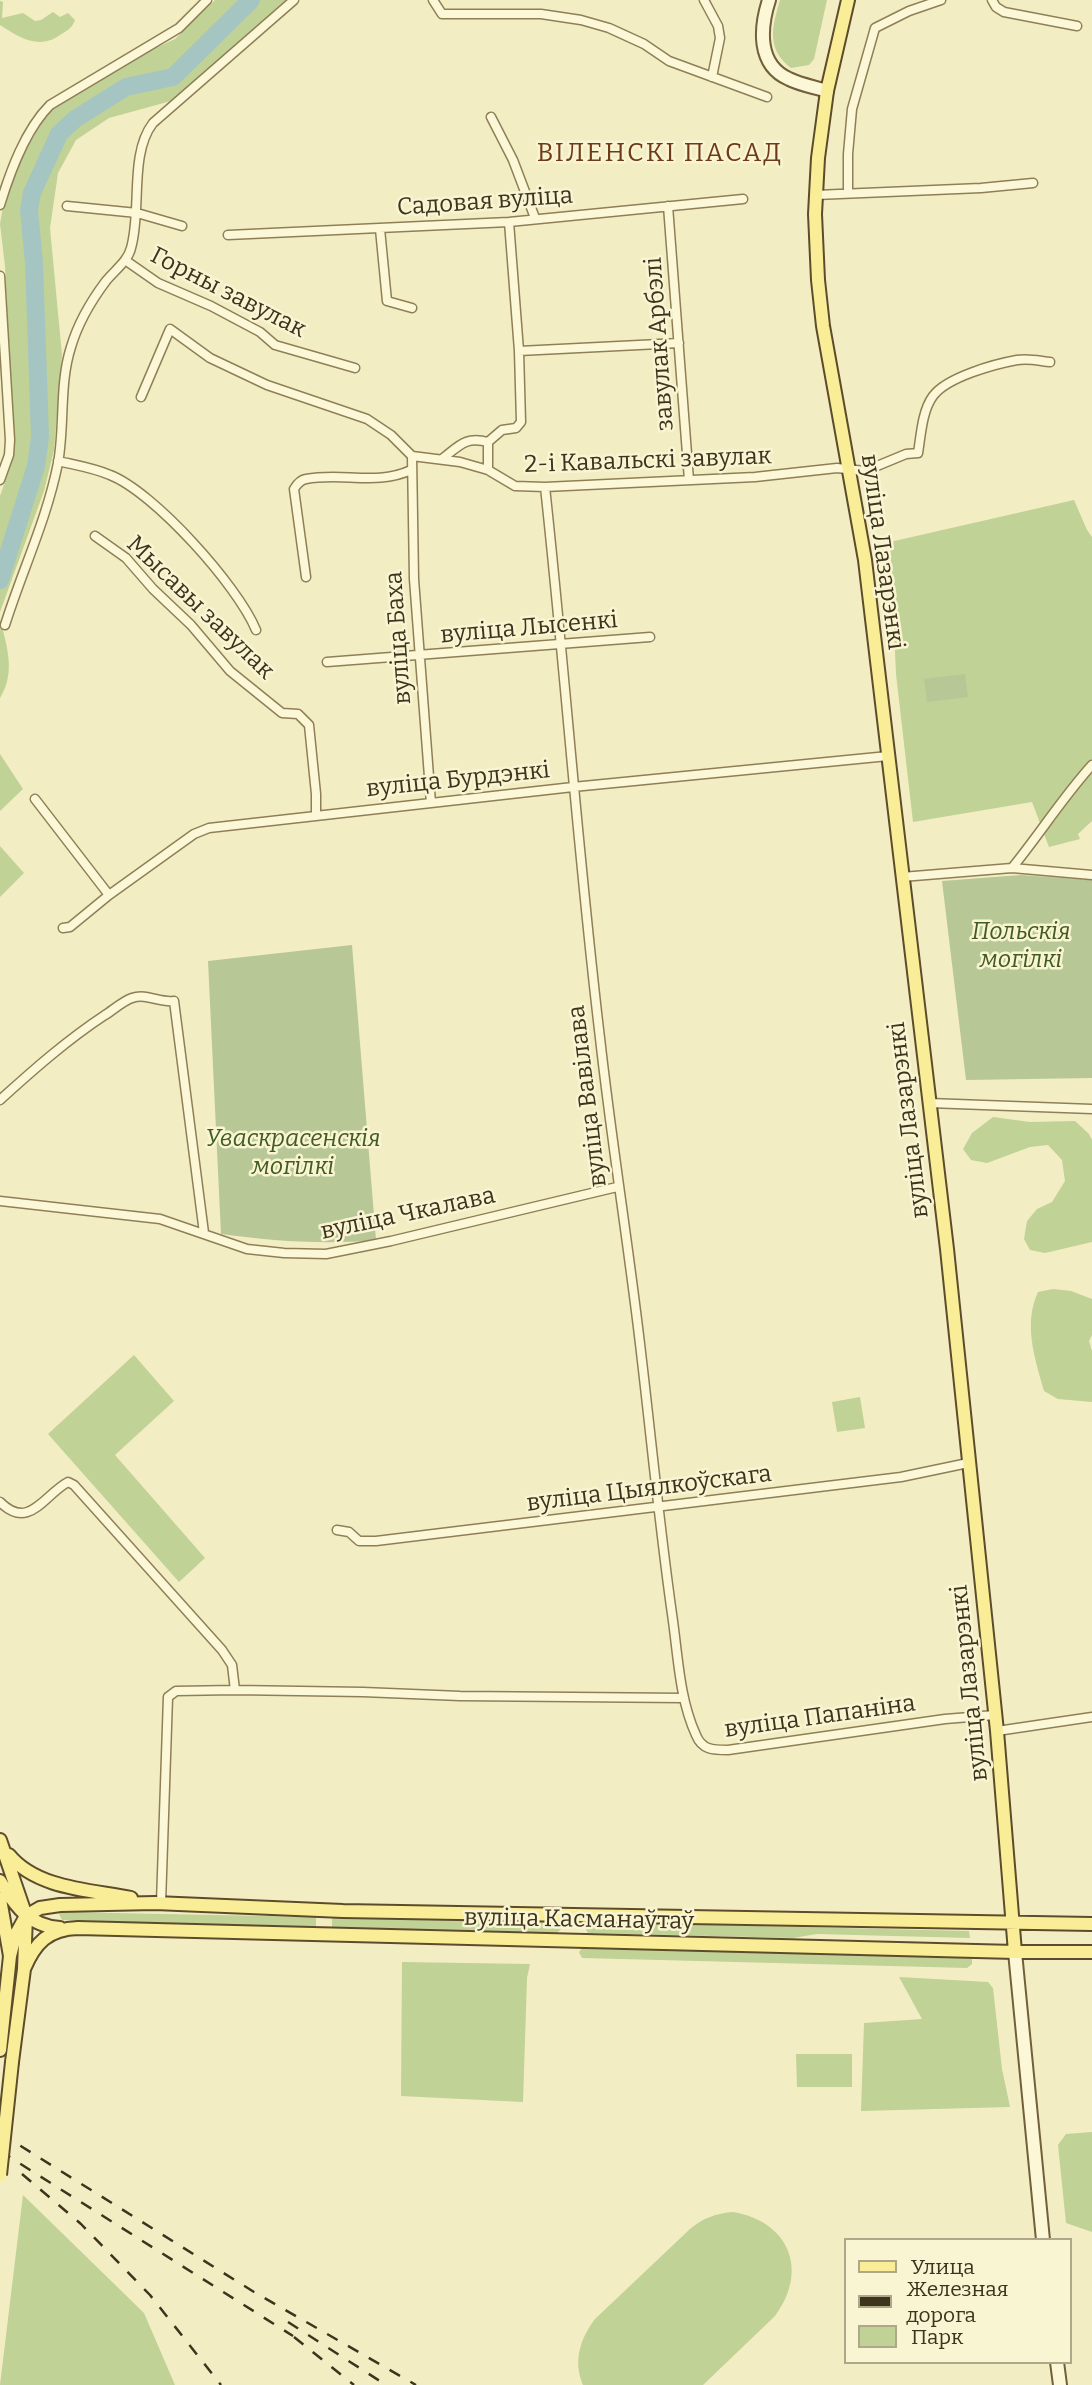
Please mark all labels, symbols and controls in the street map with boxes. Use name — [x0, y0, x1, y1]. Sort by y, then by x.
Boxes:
district label: ВІЛЕНСКІ ПАСАД — [538, 138, 782, 170]
street label: Садовая вуліца — [396, 181, 574, 223]
street label: Горны завулак — [145, 241, 311, 345]
street label: завулак Арбэлі — [640, 256, 680, 432]
street label: 2-і Кавальскі завулак — [524, 442, 772, 480]
street label: вуліца Лазарэнкі — [854, 452, 910, 652]
street label: Мысавы завулак — [120, 530, 280, 686]
street label: вуліца Баха — [380, 570, 418, 706]
street label: вуліца Лысенкі — [439, 606, 619, 650]
street label: вуліца Бурдэнкі — [365, 756, 551, 804]
park label: Польскія могілкі — [971, 918, 1071, 974]
street label: вуліца Вавілава — [563, 1004, 613, 1188]
street label: вуліца Лазарэнкі — [883, 1020, 935, 1220]
park label: Уваскрасенскія могілкі — [205, 1125, 381, 1181]
street label: вуліца Чкалава — [318, 1181, 498, 1247]
street label: вуліца Цыялкоўскага — [525, 1460, 773, 1518]
street label: вуліца Лазарэнкі — [945, 1583, 995, 1783]
street label: вуліца Папаніна — [723, 1689, 917, 1745]
street label: вуліца Касманаўтаў — [464, 1904, 694, 1936]
legend — [844, 2238, 1071, 2364]
text: Улица — [911, 2254, 975, 2280]
text: Железная дорога — [906, 2276, 1008, 2328]
text: Парк — [911, 2324, 963, 2350]

